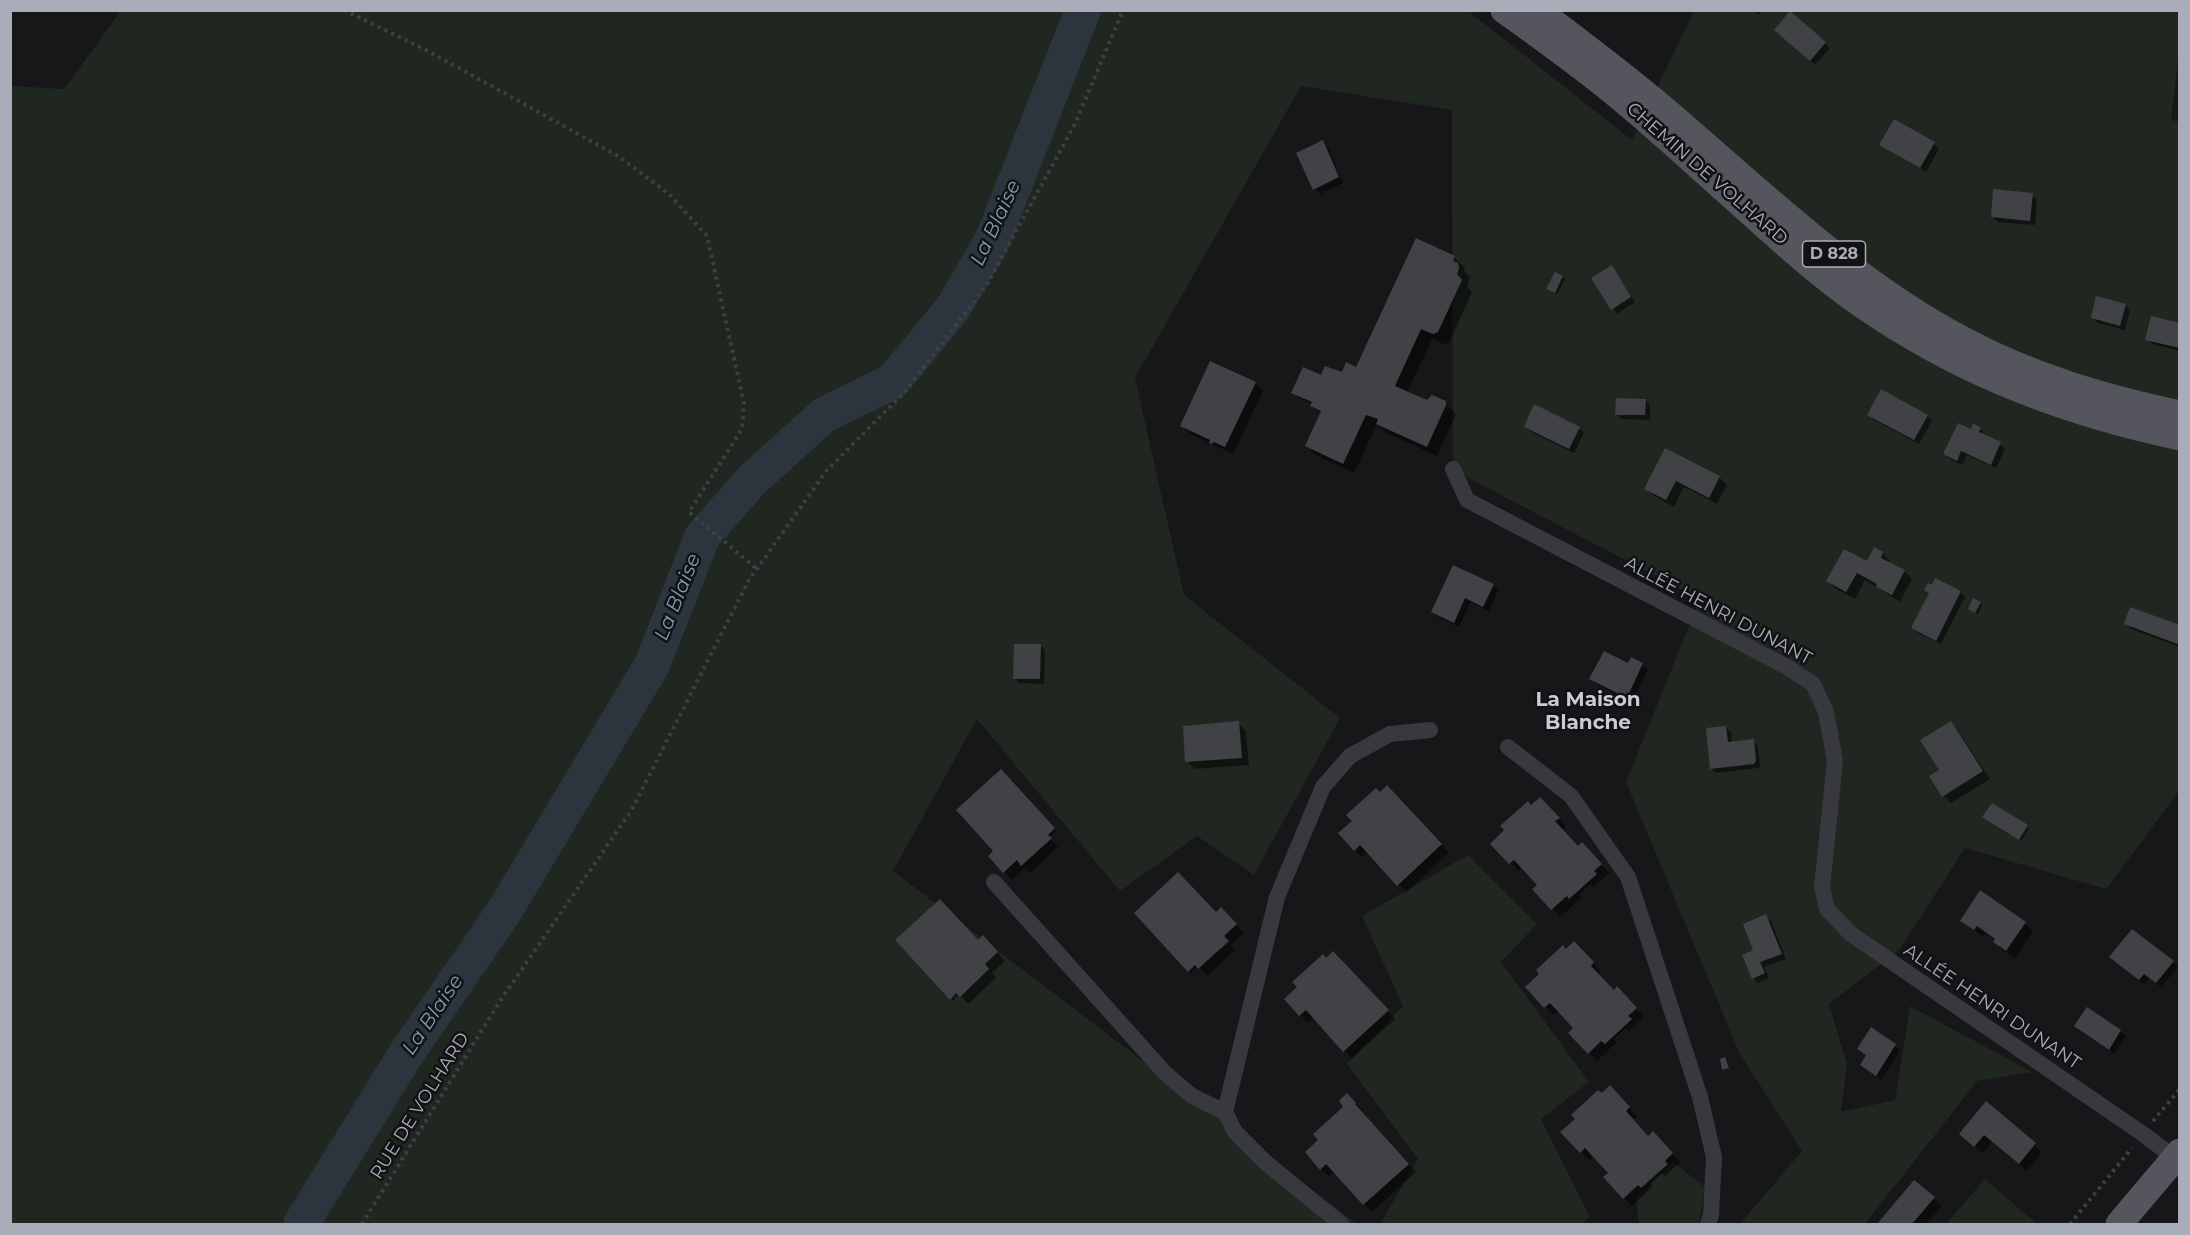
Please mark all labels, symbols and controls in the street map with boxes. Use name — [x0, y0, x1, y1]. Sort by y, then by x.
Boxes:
street label: CHEMIN DE VOLHARD — [1622, 98, 1792, 250]
water label: La Blaise — [966, 176, 1026, 270]
road number: D 828 — [1802, 241, 1866, 267]
water label: La Blaise — [650, 550, 706, 644]
street label: ALLÉE HENRI DUNANT — [1621, 552, 1815, 670]
district label: La Maison Blanche — [1535, 688, 1641, 735]
street label: ALLÉE HENRI DUNANT — [1899, 940, 2085, 1074]
water label: La Blaise — [397, 970, 469, 1060]
street label: RUE DE VOLHARD — [366, 1029, 474, 1183]

